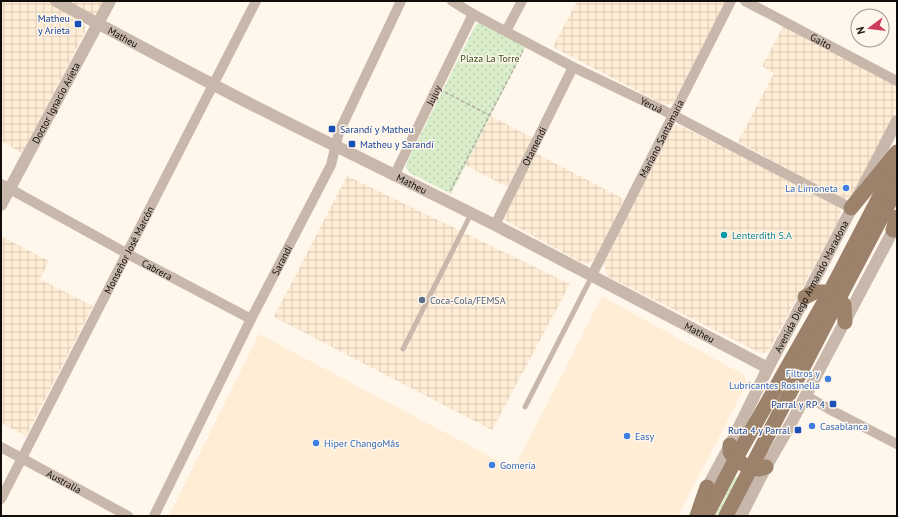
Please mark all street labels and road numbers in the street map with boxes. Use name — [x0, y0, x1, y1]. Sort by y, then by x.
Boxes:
street label: Matheu — [106, 24, 140, 51]
street label: Gaito — [808, 31, 834, 52]
street label: Doctor Ignacio Arieta — [29, 60, 83, 146]
street label: Jujuy — [423, 83, 444, 109]
street label: Yeruá — [638, 94, 665, 116]
street label: Mariano Santamaria — [636, 98, 687, 180]
street label: Otamendi — [519, 125, 550, 168]
street label: Matheu — [394, 171, 429, 197]
street label: Monseñor José Marcón — [101, 204, 157, 296]
street label: Avenida Diego Armando Maradona — [771, 218, 851, 355]
street label: Sarandí — [269, 243, 295, 278]
street label: Cabrera — [139, 256, 174, 283]
street label: Matheu — [682, 319, 717, 346]
street label: Australia — [44, 467, 84, 497]

